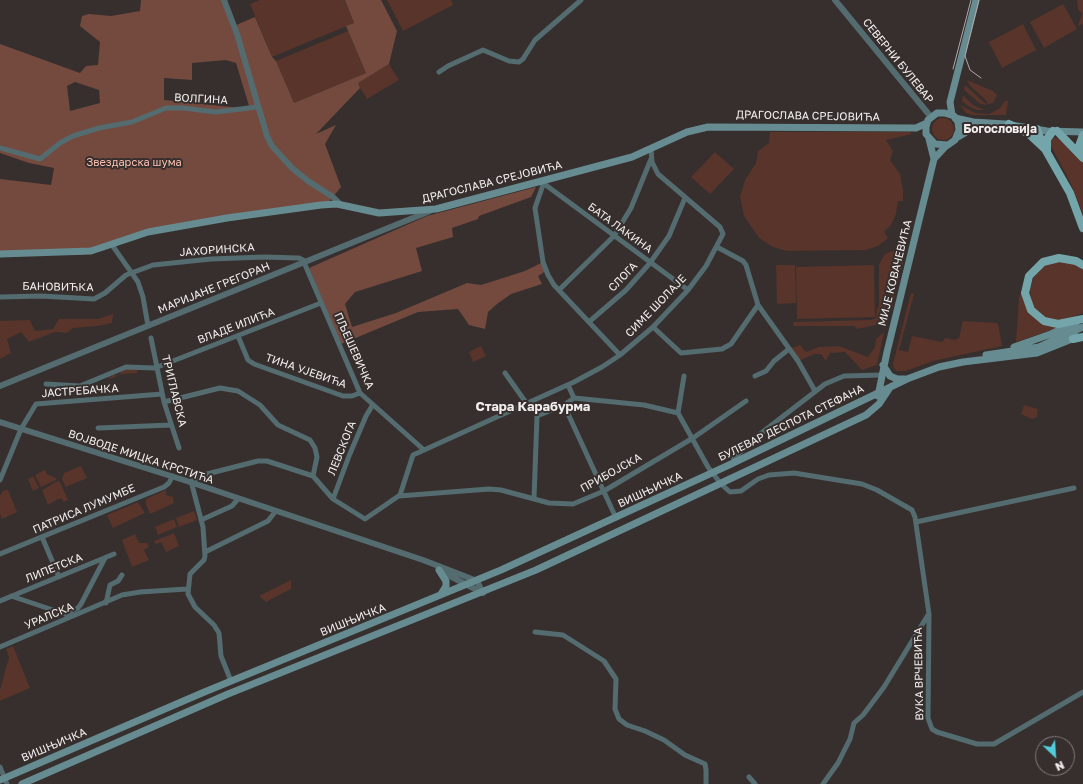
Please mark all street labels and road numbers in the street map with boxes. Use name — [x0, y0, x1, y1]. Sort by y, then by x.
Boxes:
street label: СЕВЕРНИ БУЛЕВАР — [860, 16, 936, 106]
street label: ВОЛГИНА — [174, 91, 228, 107]
street label: ДРАГОСЛАВА СРЕЈОВИЋА — [736, 108, 880, 124]
street label: ДРАГОСЛАВА СРЕЈОВИЋА — [421, 158, 563, 206]
street label: БАТА ЛАКИНА — [585, 200, 655, 256]
street label: МИЈЕ КОВАЧЕВИЋА — [875, 218, 915, 328]
street label: ЈАХОРИНСКА — [179, 241, 255, 259]
street label: МАРИЈАНЕ ГРЕГОРАН — [156, 259, 272, 317]
street label: СЛОГА — [606, 259, 640, 295]
street label: СИМЕ ШОЛАЈЕ — [623, 272, 689, 340]
street label: БАНОВИЋКА — [22, 280, 94, 294]
street label: ВЛАДЕ ИЛИЋА — [196, 305, 276, 347]
street label: ПЉЕШЕВИЧКА — [331, 311, 377, 391]
street label: ТИНА УЈЕВИЋА — [264, 351, 348, 391]
street label: ТРИГЛАВСКА — [159, 354, 189, 428]
street label: ЈАСТРЕБАЧКА — [41, 382, 119, 400]
street label: БУЛЕВАР ДЕСПОТА СТЕФАНА — [716, 382, 866, 464]
street label: ЛЕВСКОГА — [325, 419, 359, 477]
street label: ВОЈВОДЕ МИЦКА КРСТИЋА — [67, 427, 215, 487]
street label: ПРИБОЈСКА — [578, 451, 644, 495]
street label: ВИШЊИЧКА — [616, 469, 684, 511]
street label: ПАТРИСА ЛУМУМБЕ — [31, 481, 137, 537]
street label: ЛИПЕТСКА — [23, 551, 85, 585]
street label: УРАЛСКА — [23, 600, 75, 632]
street label: ВИШЊИЧКА — [318, 601, 388, 639]
street label: ВУКА ВРЧЕВИЋА — [912, 627, 926, 721]
street label: ВИШЊИЧКА — [19, 725, 89, 765]

